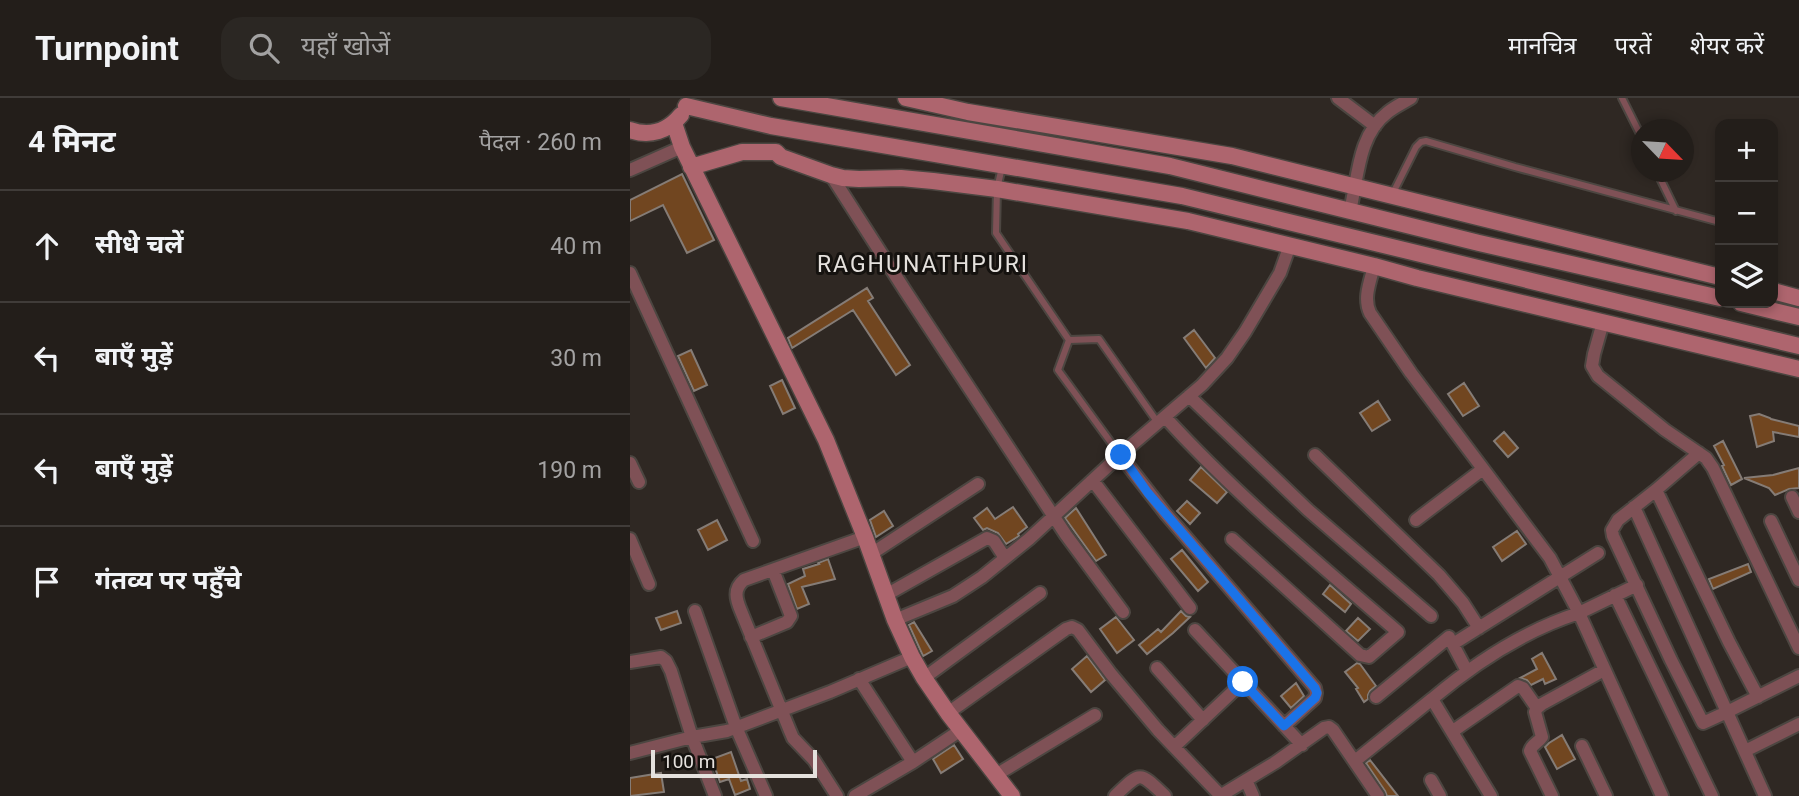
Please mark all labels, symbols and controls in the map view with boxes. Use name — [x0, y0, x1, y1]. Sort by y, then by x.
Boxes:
search box — [221, 17, 711, 80]
text: Turnpoint — [35, 29, 179, 68]
icon: search — [245, 29, 283, 67]
text: यहाँ खोजें — [301, 31, 390, 61]
text: मानचित्र — [1508, 32, 1577, 60]
text: परतें — [1615, 32, 1652, 60]
text: शेयर करें — [1690, 32, 1764, 60]
north arrow — [1631, 119, 1694, 182]
map controls — [1715, 119, 1778, 308]
button: + — [1715, 119, 1778, 182]
text: 4 मिनट — [28, 124, 116, 159]
text: पैदल · 260 m — [479, 129, 602, 156]
button: − — [1715, 182, 1778, 245]
icon: ahead — [28, 227, 66, 265]
text: सीधे चलें — [95, 229, 183, 259]
text: 40 m — [550, 233, 602, 260]
button: layers — [1715, 245, 1778, 308]
district label: RAGHUNATHPURI — [817, 251, 1029, 278]
icon: left — [28, 339, 66, 377]
text: बाएँ मुड़ें — [95, 341, 173, 371]
text: 30 m — [550, 345, 602, 372]
route end — [1105, 439, 1136, 470]
icon: left — [28, 451, 66, 489]
text: बाएँ मुड़ें — [95, 453, 173, 483]
text: 190 m — [537, 457, 602, 484]
icon: arrive — [28, 563, 66, 601]
text: गंतव्य पर पहुँचे — [95, 565, 242, 595]
route start — [1227, 666, 1258, 697]
scale bar — [651, 747, 817, 779]
text: 100 m — [662, 750, 715, 773]

